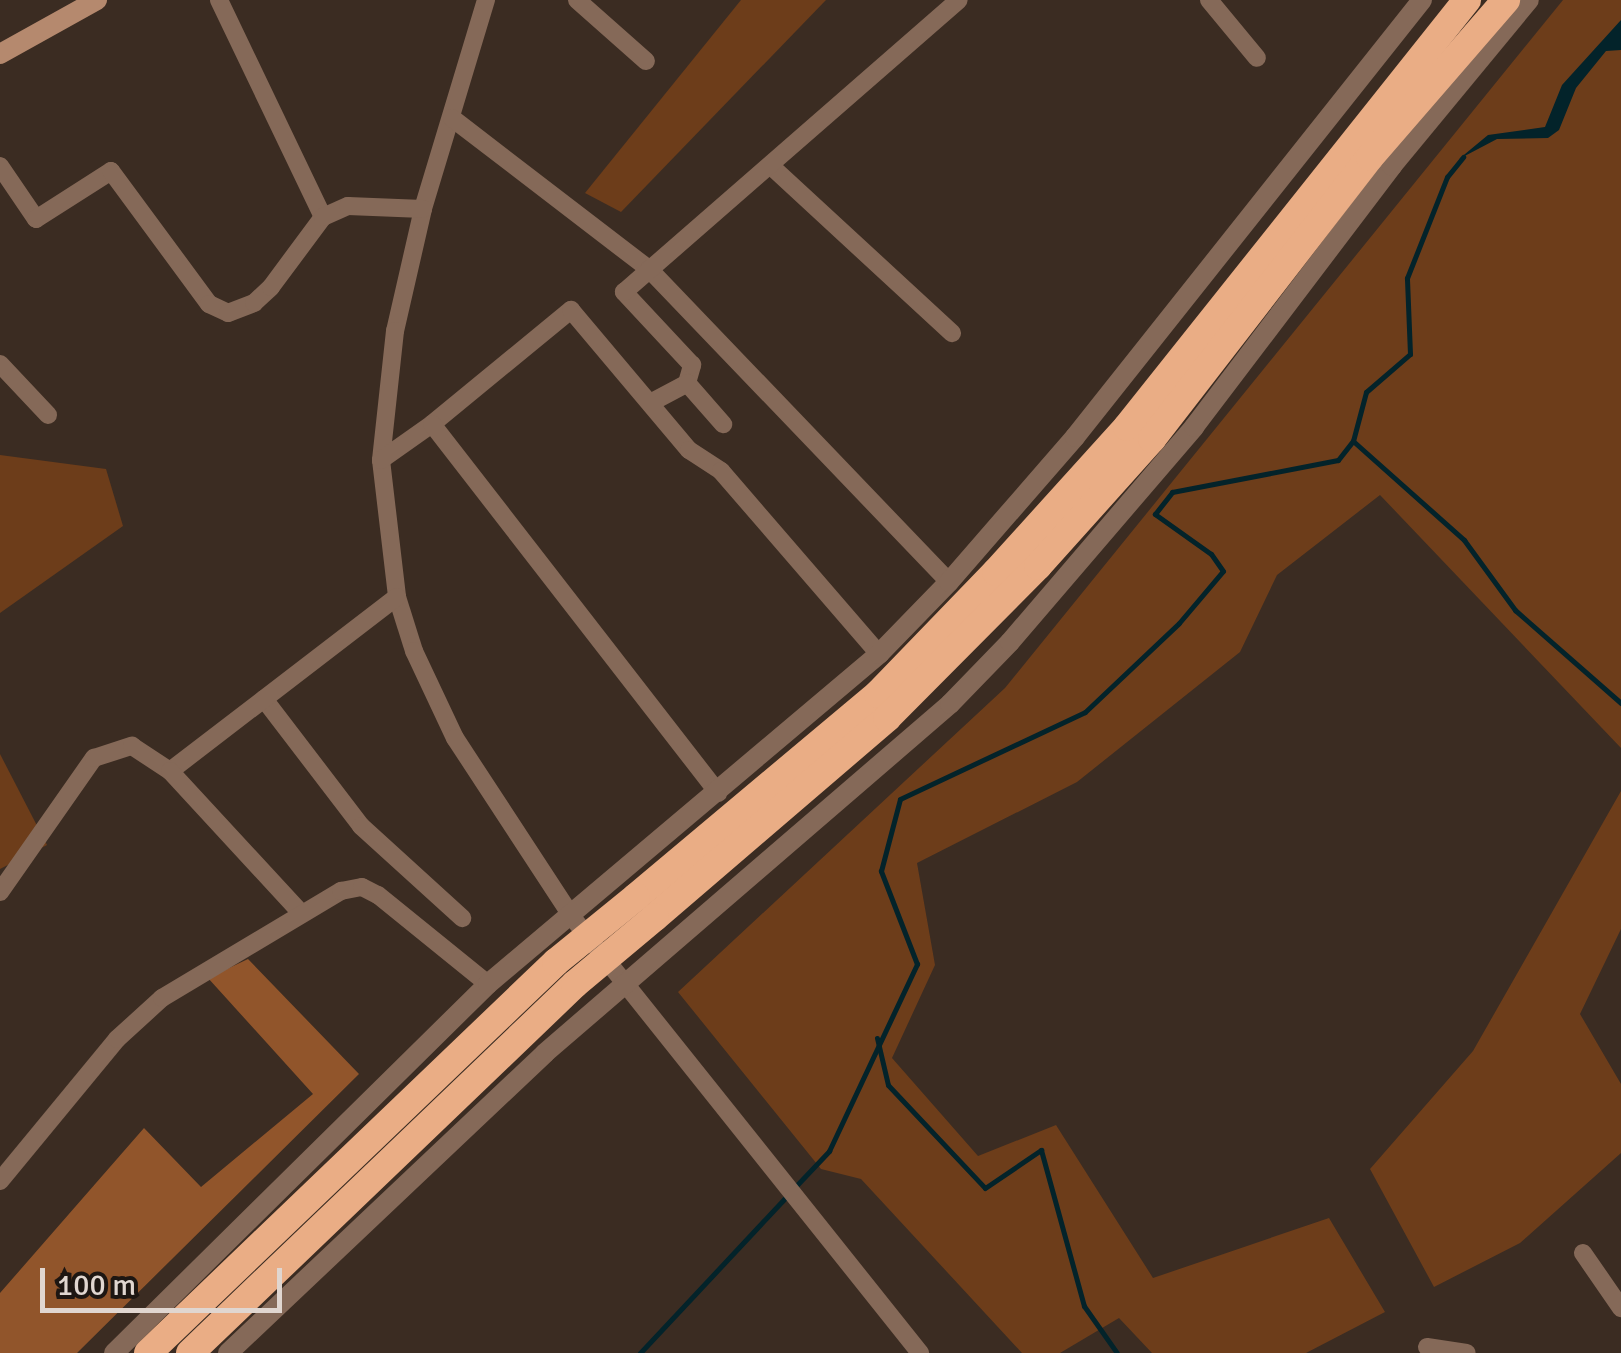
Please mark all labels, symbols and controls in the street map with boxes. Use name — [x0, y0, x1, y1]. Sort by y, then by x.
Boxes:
scale bar — [45, 1248, 288, 1310]
text: 100 m — [57, 1267, 136, 1304]

